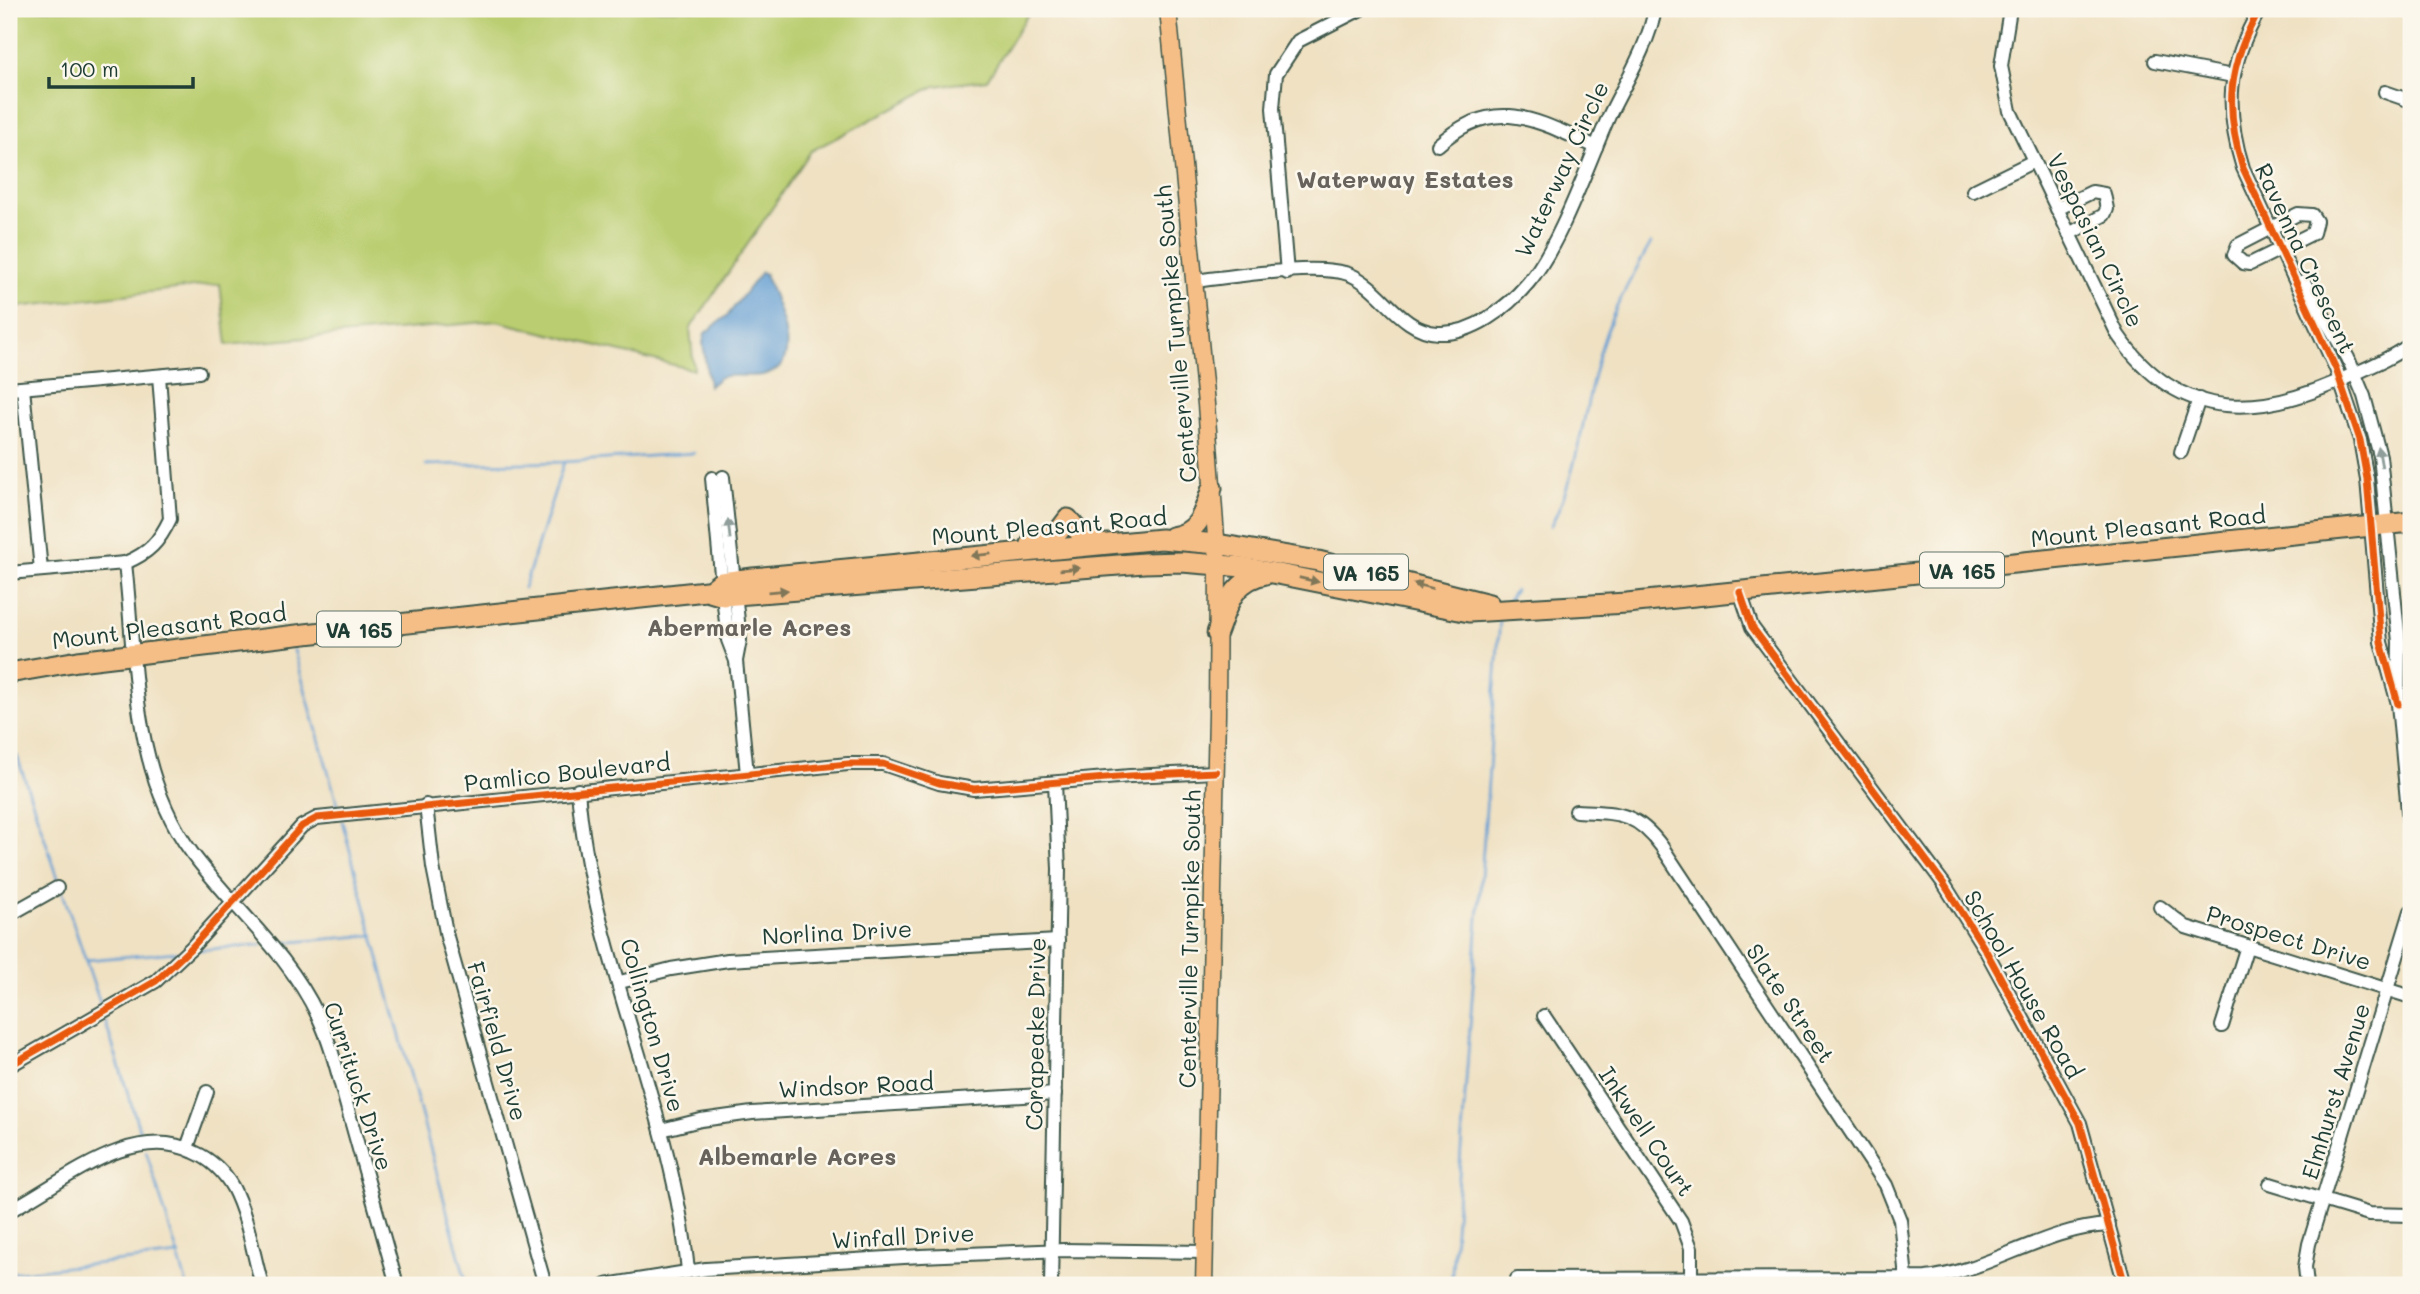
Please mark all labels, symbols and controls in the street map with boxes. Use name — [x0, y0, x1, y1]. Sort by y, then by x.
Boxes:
scale bar — [49, 46, 192, 90]
text: 100 m — [60, 55, 119, 82]
street label: Waterway Circle — [1507, 76, 1615, 262]
street label: Vespasian Circle — [2041, 148, 2151, 332]
street label: Ravenna Crescent — [2249, 158, 2363, 358]
district label: Waterway Estates — [1296, 163, 1514, 194]
street label: Centerville Turnpike South — [1147, 184, 1203, 484]
one-way arrow — [2374, 446, 2385, 468]
street label: Mount Pleasant Road — [2029, 499, 2267, 553]
street label: Mount Pleasant Road — [930, 501, 1168, 551]
one-way arrow — [723, 518, 734, 540]
one-way arrow — [970, 550, 992, 561]
road number: VA 165 — [1920, 552, 2004, 588]
road number: VA 165 — [1324, 554, 1408, 590]
one-way arrow — [1059, 564, 1081, 575]
one-way arrow — [1298, 575, 1320, 586]
one-way arrow — [1412, 580, 1434, 591]
one-way arrow — [767, 585, 789, 596]
street label: Mount Pleasant Road — [50, 597, 288, 655]
district label: Abermarle Acres — [647, 611, 851, 642]
road number: VA 165 — [317, 612, 401, 646]
street label: Pamlico Boulevard — [462, 746, 672, 798]
street label: Centerville Turnpike South — [1171, 789, 1207, 1089]
street label: School House Road — [1958, 884, 2090, 1084]
street label: Prospect Drive — [2203, 898, 2375, 976]
street label: Norlina Drive — [761, 913, 913, 951]
street label: Collington Drive — [614, 935, 692, 1115]
street label: Corapeake Drive — [1018, 937, 1052, 1131]
street label: Slate Street — [1740, 937, 1842, 1069]
street label: Fairfield Drive — [461, 958, 535, 1124]
street label: Currituck Drive — [318, 998, 400, 1174]
street label: Elmhurst Avenue — [2294, 999, 2376, 1183]
street label: Inkwell Court — [1593, 1060, 1701, 1202]
street label: Windsor Road — [778, 1066, 934, 1104]
district label: Albemarle Acres — [698, 1140, 896, 1171]
street label: Winfall Drive — [831, 1217, 975, 1255]

